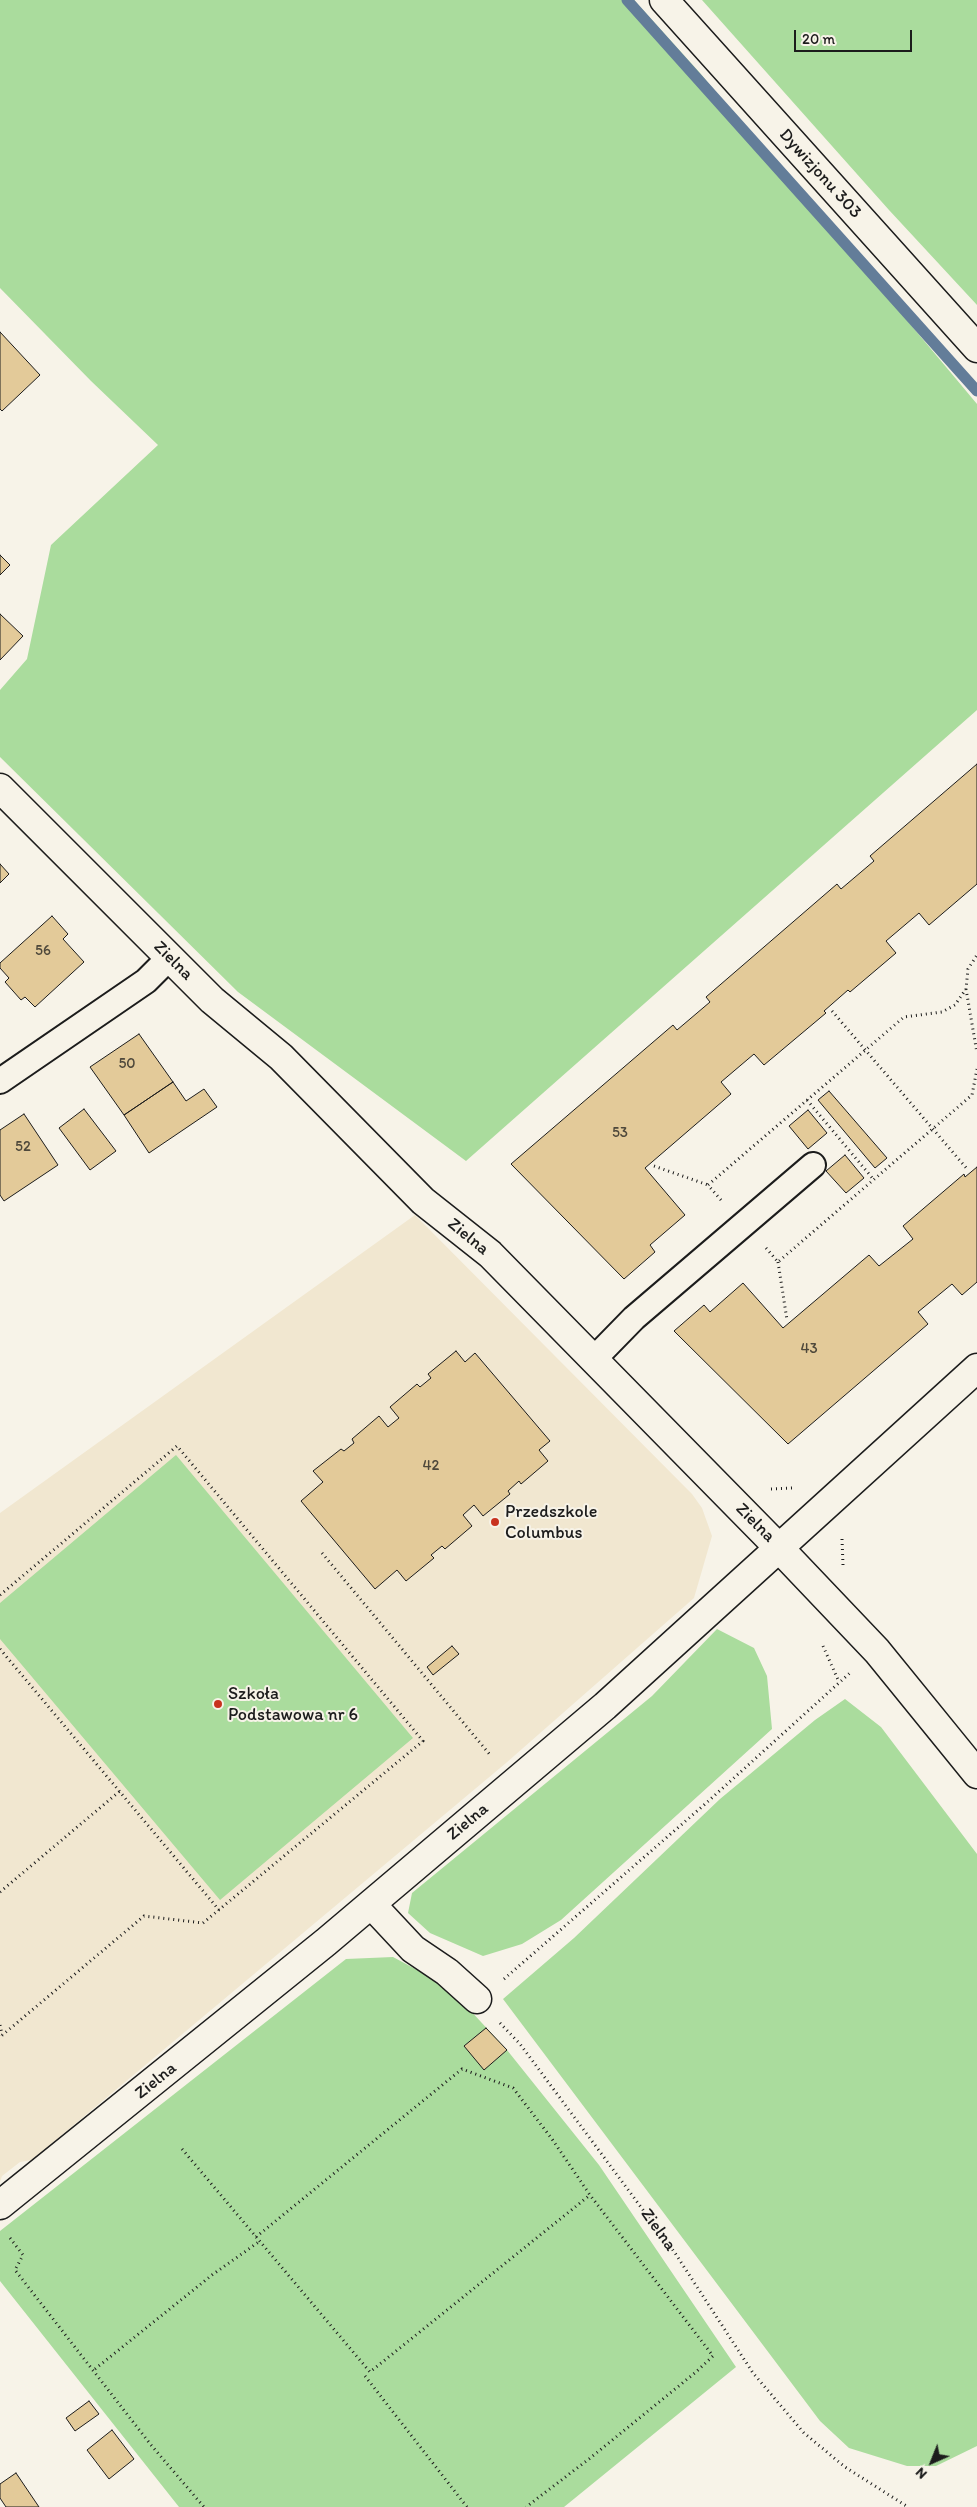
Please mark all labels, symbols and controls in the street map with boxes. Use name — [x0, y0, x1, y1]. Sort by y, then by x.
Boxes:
scale bar — [797, 20, 914, 52]
text: 20 m — [802, 30, 835, 48]
street label: Dywizjonu 303 — [774, 125, 866, 223]
street label: Zielna — [149, 937, 197, 985]
house number: 56 — [35, 942, 51, 960]
house number: 50 — [118, 1055, 136, 1073]
house number: 53 — [612, 1124, 628, 1142]
house number: 52 — [15, 1138, 31, 1156]
street label: Zielna — [443, 1214, 493, 1260]
house number: 43 — [800, 1340, 818, 1358]
house number: 42 — [423, 1457, 439, 1475]
street label: Zielna — [731, 1499, 779, 1547]
place label: Przedszkole Columbus — [505, 1501, 597, 1544]
marker: Przedszkole Columbus — [489, 1516, 501, 1528]
place label: Szkoła Podstawowa nr 6 — [228, 1683, 358, 1726]
marker: Szkoła Podstawowa nr 6 — [212, 1698, 224, 1710]
street label: Zielna — [443, 1798, 493, 1846]
street label: Zielna — [131, 2058, 181, 2104]
street label: Zielna — [635, 2204, 681, 2256]
north arrow — [907, 2437, 957, 2487]
text: N — [912, 2464, 931, 2483]

